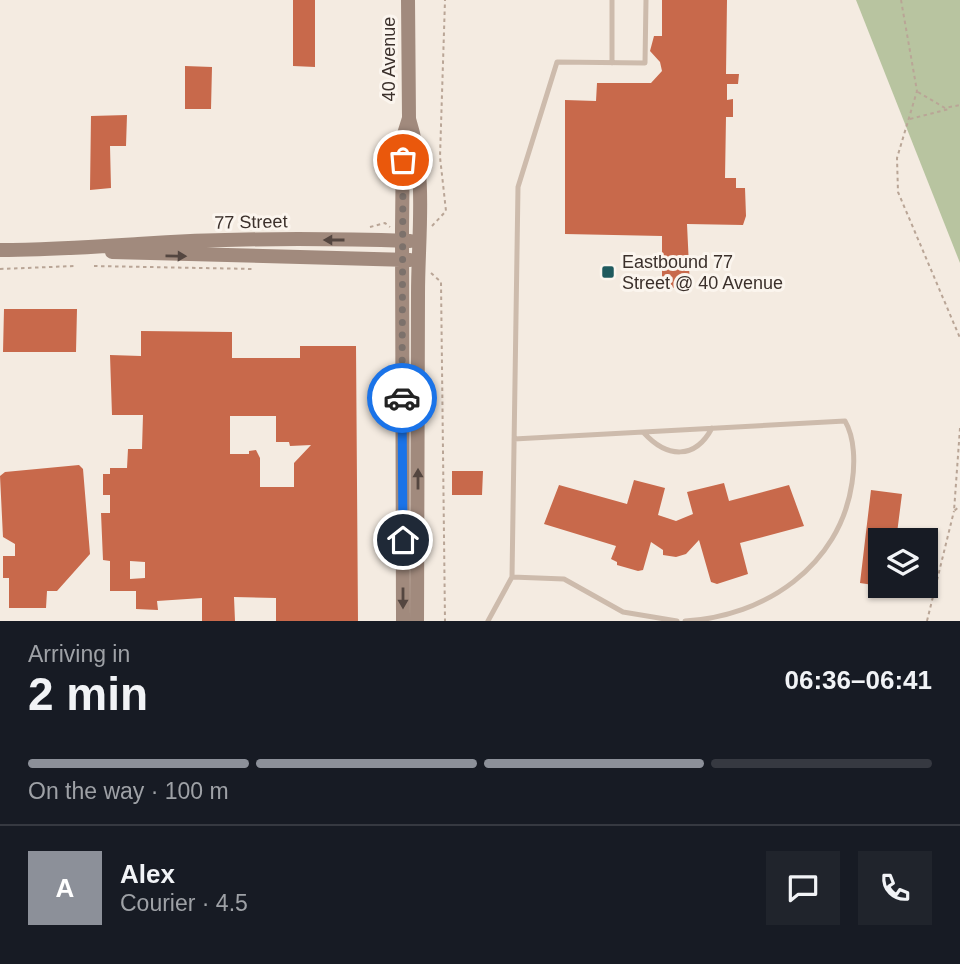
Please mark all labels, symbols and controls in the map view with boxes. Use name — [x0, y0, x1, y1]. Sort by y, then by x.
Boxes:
street label: 40 Avenue — [379, 17, 399, 101]
pin — [373, 130, 433, 190]
icon: bag — [384, 141, 422, 179]
street label: 77 Street — [214, 211, 288, 233]
one-way arrow — [323, 235, 345, 246]
one-way arrow — [165, 250, 187, 262]
place label: Eastbound 77 Street @ 40 Avenue — [622, 252, 783, 293]
marker: Eastbound 77 Street @ 40 Avenue — [600, 264, 616, 280]
courier — [367, 363, 437, 433]
icon: car — [383, 379, 421, 417]
one-way arrow — [412, 468, 424, 490]
pin — [373, 510, 433, 570]
icon: home — [384, 521, 422, 559]
map controls — [868, 528, 938, 598]
button: layers — [868, 528, 938, 598]
one-way arrow — [397, 587, 409, 609]
text: Arriving in — [28, 641, 130, 667]
text: 06:36–06:41 — [785, 665, 932, 695]
text: 2 min — [28, 668, 148, 720]
text: On the way · 100 m — [28, 778, 229, 804]
button: chat — [766, 851, 840, 925]
button: phone — [858, 851, 932, 925]
text: Alex — [120, 859, 175, 889]
text: A — [56, 873, 74, 903]
text: Courier · 4.5 — [120, 890, 248, 916]

